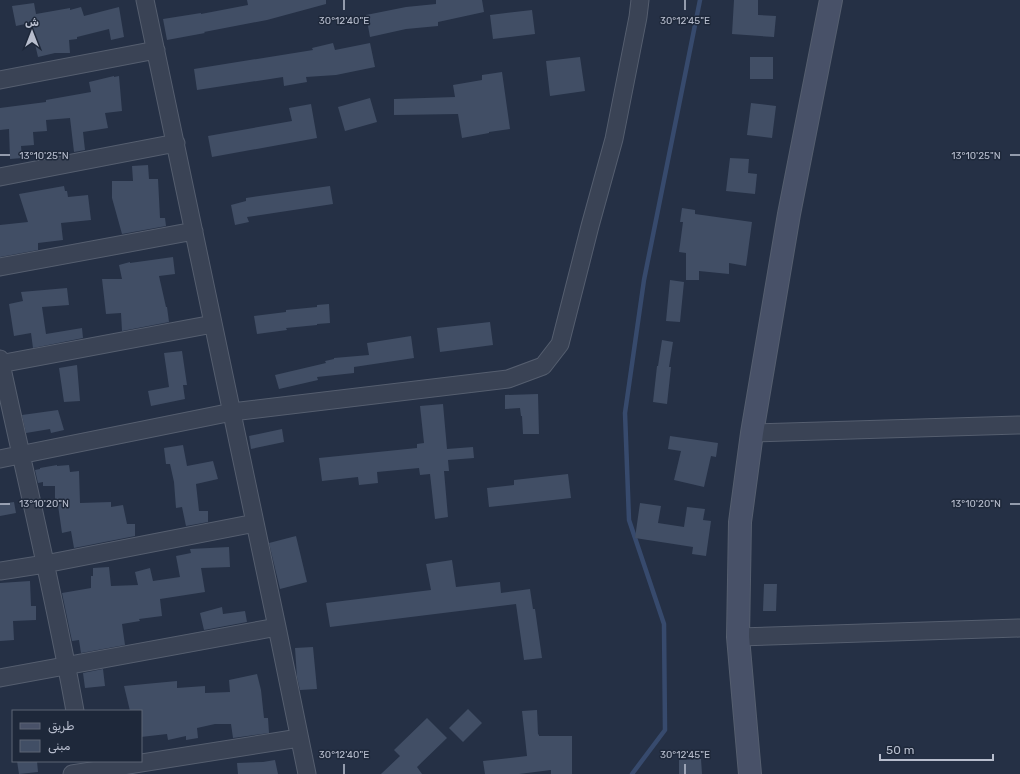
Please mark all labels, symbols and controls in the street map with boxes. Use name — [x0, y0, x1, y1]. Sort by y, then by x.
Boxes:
north arrow — [12, 12, 52, 52]
text: 30°12'40"E — [319, 15, 369, 27]
text: 30°12'45"E — [660, 15, 710, 27]
text: ش — [25, 16, 39, 29]
text: 13°10'25"N — [19, 150, 69, 162]
text: 13°10'25"N — [951, 150, 1001, 162]
text: 13°10'20"N — [19, 498, 69, 510]
text: 13°10'20"N — [951, 498, 1001, 510]
legend — [12, 710, 142, 762]
text: طريق — [48, 719, 74, 734]
scale bar — [880, 736, 993, 762]
text: مبنى — [48, 739, 71, 754]
text: 50 m — [886, 743, 914, 757]
text: 30°12'40"E — [319, 749, 369, 761]
text: 30°12'45"E — [660, 749, 710, 761]

